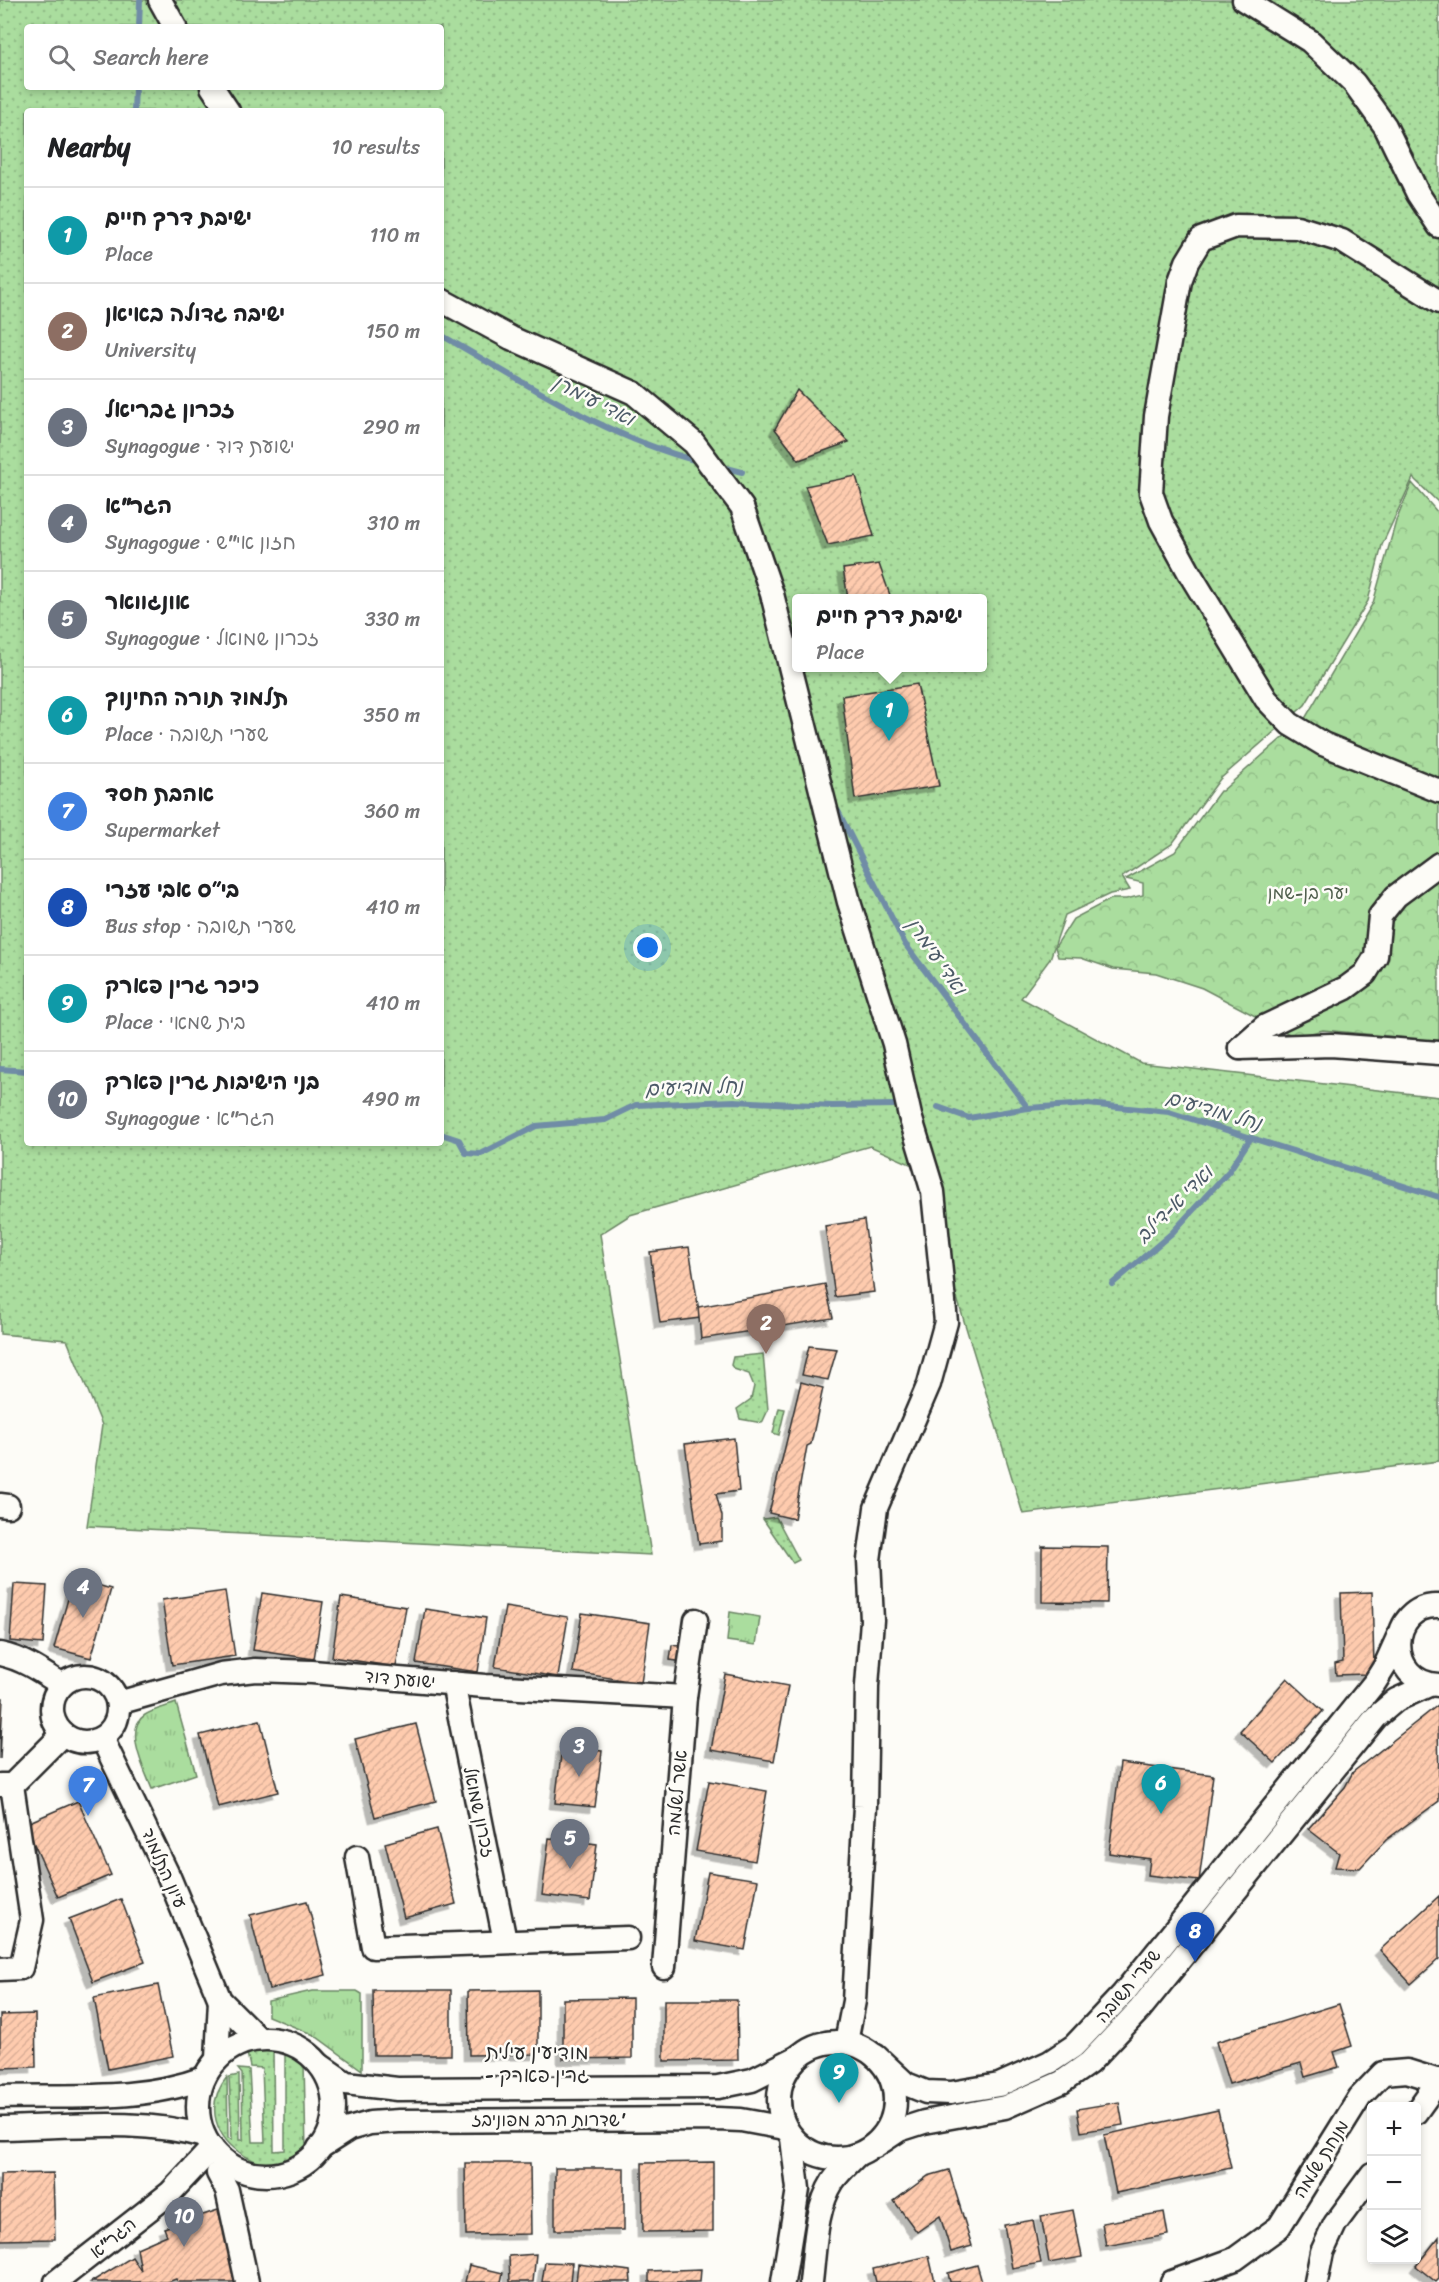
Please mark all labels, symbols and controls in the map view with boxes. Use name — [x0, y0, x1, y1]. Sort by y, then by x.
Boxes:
search box — [24, 24, 444, 90]
text: Search here — [93, 38, 209, 77]
icon: search — [45, 41, 78, 74]
text: Nearby — [48, 124, 130, 170]
text: 10 results — [332, 130, 420, 165]
text: ישיבת דרך חיים — [105, 198, 252, 237]
text: 1 — [63, 218, 72, 253]
text: 110 m — [370, 218, 420, 253]
text: Place — [105, 237, 153, 272]
text: ישיבה גדולה באיאן — [105, 294, 285, 333]
text: 2 — [62, 314, 73, 349]
text: 150 m — [366, 314, 420, 349]
text: University — [105, 333, 196, 368]
water label: ואדי עימרן — [547, 365, 642, 437]
text: זכרון גבריאל — [105, 390, 235, 429]
text: 3 — [62, 410, 73, 445]
text: 290 m — [363, 410, 420, 445]
text: Synagogue · ישועת דוד — [105, 429, 295, 464]
text: הגר"א — [105, 486, 172, 525]
text: 4 — [61, 506, 74, 541]
text: 310 m — [367, 506, 420, 541]
text: Synagogue · חזון אי"ש — [105, 525, 296, 560]
text: אונגוואר — [105, 582, 190, 621]
popup — [792, 594, 987, 672]
text: ישיבת דרך חיים — [816, 596, 963, 635]
text: 5 — [61, 602, 74, 637]
text: 330 m — [365, 602, 420, 637]
text: Synagogue · זכרון שמואל — [105, 621, 319, 656]
text: Place — [816, 635, 864, 670]
text: תלמוד תורה החינוך — [105, 678, 288, 717]
pin: 1 — [870, 692, 908, 741]
text: 6 — [62, 698, 73, 733]
text: 350 m — [364, 698, 420, 733]
text: Place · שערי תשובה — [105, 717, 268, 752]
text: אהבת חסד — [105, 774, 214, 813]
text: 7 — [62, 794, 73, 829]
text: 360 m — [364, 794, 420, 829]
text: Supermarket — [105, 813, 220, 848]
text: בי״ס אבי עזרי — [105, 870, 239, 909]
park label: יער בן-שמן — [1267, 877, 1349, 909]
text: 8 — [61, 890, 74, 925]
text: 410 m — [366, 890, 420, 925]
text: Bus stop · שערי תשובה — [105, 909, 296, 944]
water label: ואדי עימרן — [897, 910, 977, 1004]
your location — [633, 933, 662, 962]
text: כיכר גרין פארק — [105, 966, 259, 1005]
text: 9 — [61, 986, 74, 1021]
text: 410 m — [366, 986, 420, 1021]
text: Place · בית שמאי — [105, 1005, 245, 1040]
text: בני הישיבות גרין פארק — [105, 1062, 320, 1101]
water label: נחל מודיעים — [644, 1068, 745, 1107]
water label: נחל מודיעים — [1162, 1080, 1267, 1141]
text: 10 — [57, 1082, 78, 1117]
text: 490 m — [362, 1082, 420, 1117]
text: Synagogue · הגר"א — [105, 1101, 275, 1136]
water label: ואדי א-דילב — [1127, 1156, 1223, 1252]
pin: 2 — [746, 1304, 786, 1354]
pin: 4 — [64, 1568, 103, 1618]
street label: ישועת דוד — [363, 1660, 437, 1698]
pin: 3 — [560, 1728, 598, 1777]
street label: אשר לשלמה — [657, 1749, 697, 1837]
street label: זכרון שמואל — [454, 1763, 504, 1861]
pin: 6 — [1142, 1764, 1180, 1814]
pin: 7 — [68, 1766, 107, 1816]
pin: 5 — [550, 1820, 590, 1869]
street label: עיון התלמוד — [132, 1822, 196, 1914]
pin: 8 — [1176, 1912, 1214, 1962]
street label: שערי תשובה — [1087, 1941, 1169, 2031]
district label: מודיעין עילית - גרין פארק — [484, 2035, 589, 2093]
pin: 9 — [820, 2054, 858, 2103]
map controls — [1367, 2102, 1421, 2264]
button: + — [1367, 2102, 1421, 2156]
street label: שדרות הרב מפוניבז' — [471, 2104, 627, 2136]
street label: מנחת שלמה — [1284, 2113, 1358, 2205]
button: − — [1367, 2156, 1421, 2210]
pin: 10 — [164, 2198, 204, 2247]
street label: הגר"א — [82, 2209, 144, 2267]
button: layers — [1367, 2210, 1421, 2264]

